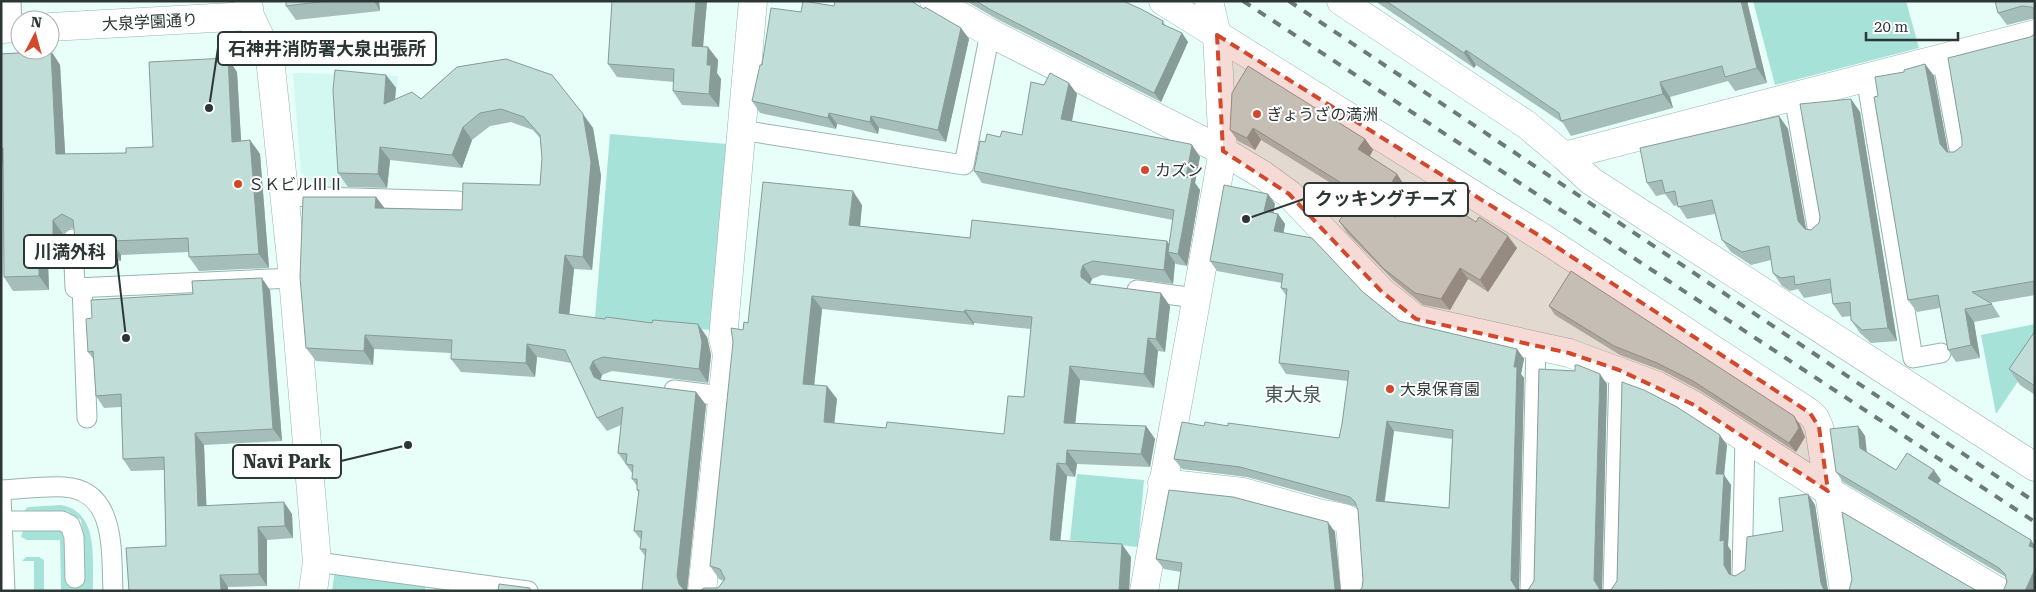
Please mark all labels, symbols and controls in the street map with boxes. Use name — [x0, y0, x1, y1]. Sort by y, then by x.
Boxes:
north arrow — [10, 10, 60, 60]
street label: 大泉学園通り — [102, 10, 198, 34]
scale bar — [1866, 10, 1958, 42]
text: N — [30, 14, 43, 31]
text: 20 m — [1874, 18, 1909, 36]
callout: 石神井消防署大泉出張所 — [218, 32, 436, 65]
text: 石神井消防署大泉出張所 — [228, 38, 426, 59]
place label: ぎょうざの満洲 — [1267, 105, 1378, 124]
marker: ぎょうざの満洲 — [1251, 108, 1263, 120]
place label: カズン — [1155, 161, 1203, 180]
marker: カズン — [1139, 164, 1151, 176]
place label: ＳＫビルⅢⅡ — [248, 175, 344, 194]
marker: ＳＫビルⅢⅡ — [232, 178, 244, 190]
callout: クッキングチーズ — [1304, 183, 1468, 216]
text: クッキングチーズ — [1315, 188, 1457, 209]
callout: 川満外科 — [24, 235, 116, 268]
text: 川満外科 — [34, 241, 106, 262]
place label: 大泉保育園 — [1400, 380, 1480, 399]
district label: 東大泉 — [1264, 383, 1322, 406]
marker: 大泉保育園 — [1384, 383, 1396, 395]
callout: Navi Park — [233, 445, 341, 478]
text: Navi Park — [243, 451, 332, 472]

